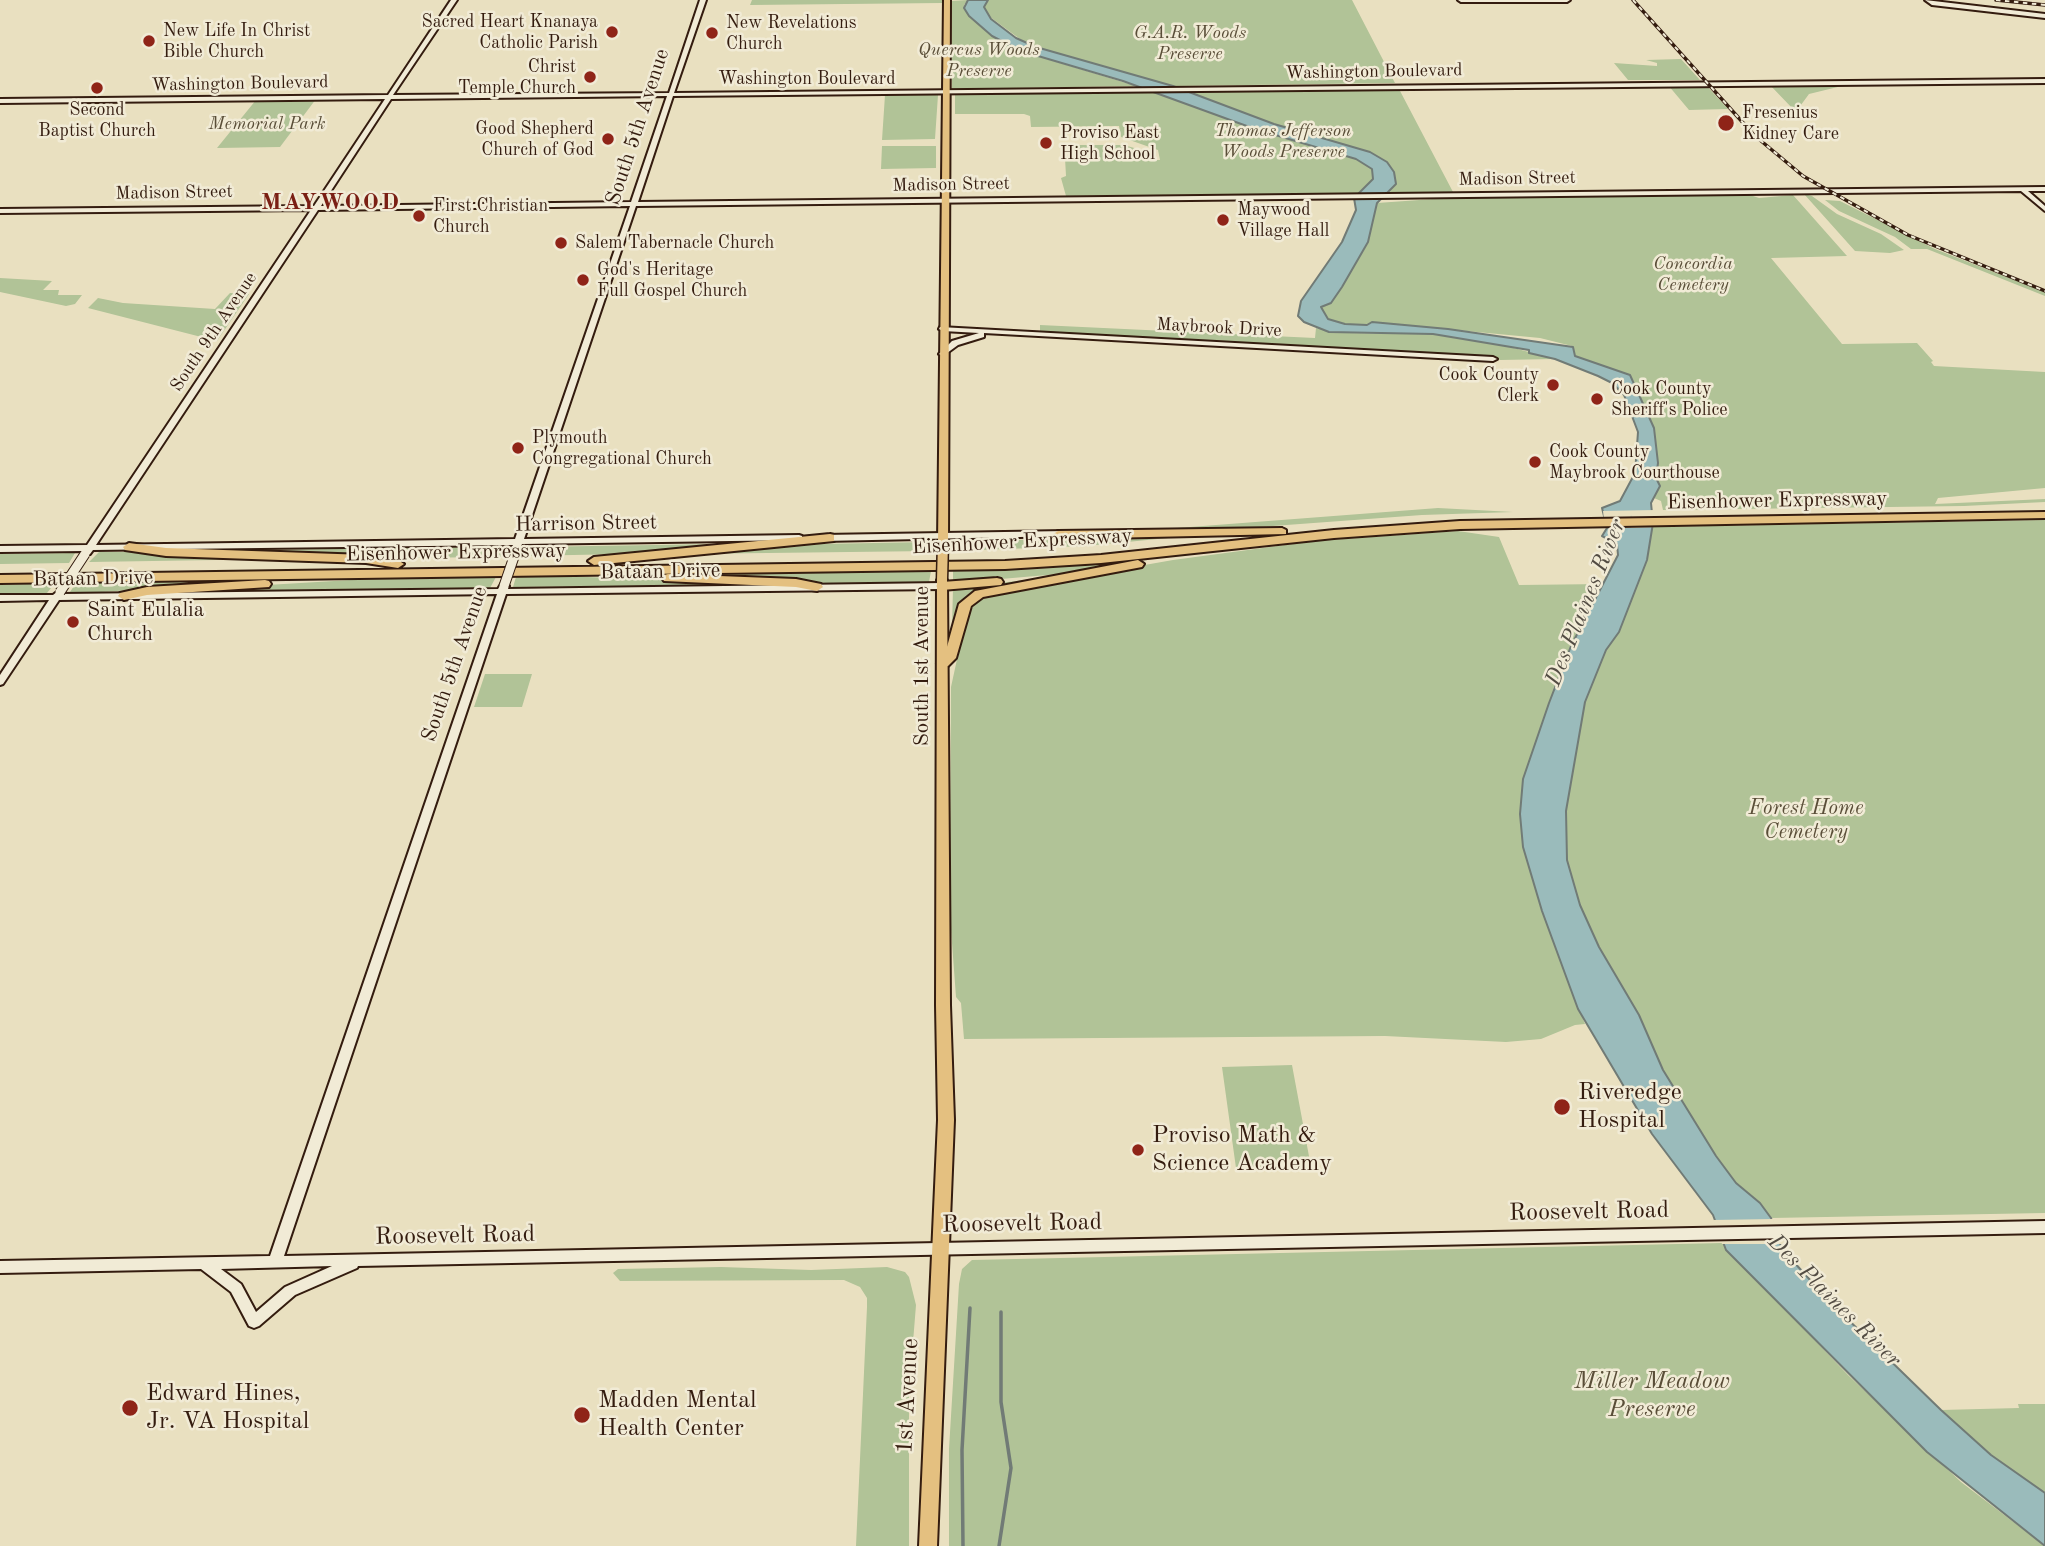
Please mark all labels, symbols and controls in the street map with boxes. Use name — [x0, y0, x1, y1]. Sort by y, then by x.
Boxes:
place label: Sacred Heart Knanaya Catholic Parish — [422, 11, 598, 54]
place label: New Revelations Church — [726, 12, 857, 54]
place label: New Life In Christ Bible Church — [163, 20, 310, 62]
park label: G.A.R. Woods Preserve — [1134, 22, 1246, 64]
marker: Sacred Heart Knanaya Catholic Parish — [604, 24, 620, 40]
marker: New Revelations Church — [704, 25, 720, 41]
marker: New Life In Christ Bible Church — [141, 33, 157, 49]
park label: Quercus Woods Preserve — [918, 39, 1040, 82]
street label: South 5th Avenue — [601, 46, 675, 208]
place label: Christ Temple Church — [458, 56, 576, 98]
street label: Washington Boulevard — [1285, 60, 1463, 84]
street label: Washington Boulevard — [718, 68, 896, 90]
marker: Christ Temple Church — [582, 69, 598, 85]
street label: Washington Boulevard — [151, 72, 329, 96]
marker: Second Baptist Church — [89, 80, 105, 96]
place label: Second Baptist Church — [38, 99, 156, 142]
place label: Fresenius Kidney Care — [1742, 102, 1839, 144]
park label: Memorial Park — [208, 113, 326, 135]
marker: Fresenius Kidney Care — [1716, 113, 1736, 133]
place label: Good Shepherd Church of God — [475, 118, 594, 160]
park label: Thomas Jefferson Woods Preserve — [1215, 120, 1351, 162]
place label: Proviso East High School — [1060, 122, 1159, 164]
marker: Good Shepherd Church of God — [600, 131, 616, 147]
marker: Proviso East High School — [1038, 135, 1054, 151]
street label: Madison Street — [1458, 167, 1576, 191]
street label: Madison Street — [892, 173, 1010, 197]
street label: Madison Street — [115, 181, 233, 205]
district label: MAYWOOD — [262, 189, 400, 217]
place label: First Christian Church — [433, 195, 548, 238]
place label: Maywood Village Hall — [1237, 199, 1329, 242]
marker: First Christian Church — [411, 208, 427, 224]
marker: Maywood Village Hall — [1215, 212, 1231, 228]
place label: Salem Tabernacle Church — [575, 232, 774, 254]
marker: Salem Tabernacle Church — [553, 235, 569, 251]
park label: Concordia Cemetery — [1653, 253, 1733, 296]
place label: God's Heritage Full Gospel Church — [597, 259, 747, 302]
street label: South 9th Avenue — [166, 268, 262, 396]
marker: God's Heritage Full Gospel Church — [575, 272, 591, 288]
street label: Maybrook Drive — [1156, 314, 1282, 342]
place label: Cook County Clerk — [1439, 364, 1539, 406]
marker: Cook County Clerk — [1545, 377, 1561, 393]
place label: Cook County Sheriff's Police — [1611, 378, 1728, 420]
marker: Cook County Sheriff's Police — [1589, 391, 1605, 407]
place label: Plymouth Congregational Church — [532, 427, 712, 470]
marker: Plymouth Congregational Church — [510, 440, 526, 456]
place label: Cook County Maybrook Courthouse — [1549, 441, 1720, 484]
marker: Cook County Maybrook Courthouse — [1527, 454, 1543, 470]
street label: Eisenhower Expressway — [1666, 486, 1888, 516]
street label: Harrison Street — [515, 510, 657, 538]
water label: Des Plaines River — [1540, 515, 1632, 691]
street label: Eisenhower Expressway — [911, 524, 1133, 560]
street label: Eisenhower Expressway — [345, 538, 567, 568]
street label: Bataan Drive — [599, 558, 721, 586]
street label: Bataan Drive — [32, 565, 154, 593]
street label: South 5th Avenue — [417, 583, 493, 745]
street label: South 1st Avenue — [909, 586, 935, 746]
place label: Saint Eulalia Church — [87, 597, 204, 647]
marker: Saint Eulalia Church — [65, 614, 81, 630]
park label: Forest Home Cemetery — [1748, 795, 1864, 845]
place label: Riveredge Hospital — [1578, 1079, 1682, 1135]
marker: Riveredge Hospital — [1552, 1097, 1572, 1117]
place label: Proviso Math & Science Academy — [1152, 1122, 1332, 1178]
marker: Proviso Math & Science Academy — [1130, 1142, 1146, 1158]
street label: Roosevelt Road — [1509, 1196, 1669, 1228]
street label: Roosevelt Road — [942, 1208, 1102, 1240]
street label: Roosevelt Road — [375, 1220, 535, 1252]
water label: Des Plaines River — [1761, 1228, 1907, 1374]
street label: 1st Avenue — [891, 1337, 925, 1455]
park label: Miller Meadow Preserve — [1574, 1368, 1730, 1424]
place label: Edward Hines, Jr. VA Hospital — [146, 1380, 309, 1436]
place label: Madden Mental Health Center — [598, 1387, 757, 1443]
marker: Edward Hines, Jr. VA Hospital — [120, 1398, 140, 1418]
marker: Madden Mental Health Center — [572, 1405, 592, 1425]

